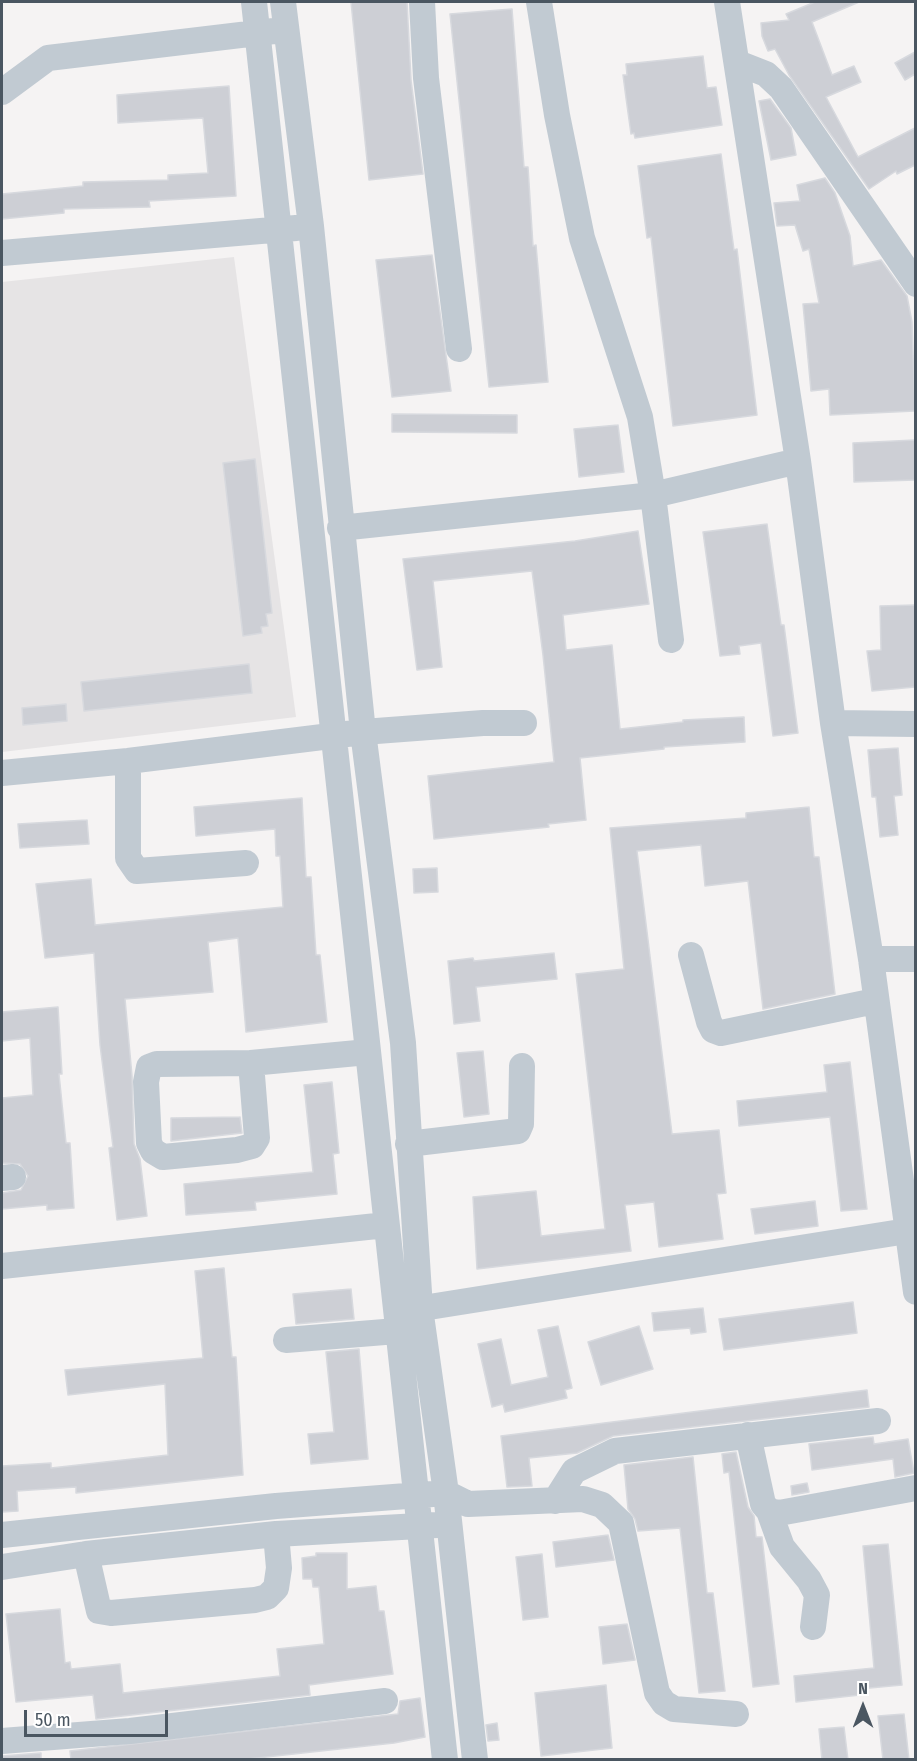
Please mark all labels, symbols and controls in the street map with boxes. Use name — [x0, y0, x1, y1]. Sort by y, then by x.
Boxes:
north arrow — [833, 1677, 893, 1737]
text: N — [858, 1679, 868, 1698]
scale bar — [27, 1698, 171, 1736]
text: 50 m — [35, 1709, 71, 1731]

